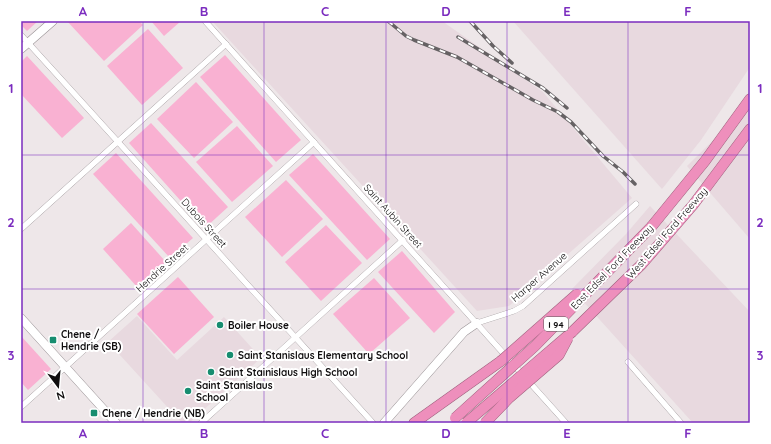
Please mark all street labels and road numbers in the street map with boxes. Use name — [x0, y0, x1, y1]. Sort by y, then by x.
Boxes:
street label: Saint Aubin Street — [361, 181, 426, 251]
street label: West Edsel Ford Freeway — [624, 185, 710, 281]
street label: Dubois Street — [178, 196, 230, 251]
street label: East Edsel Ford Freeway — [568, 222, 656, 312]
street label: Hendrie Street — [133, 241, 191, 295]
street label: Harper Avenue — [508, 249, 570, 305]
road number: I 94 — [544, 317, 568, 331]

